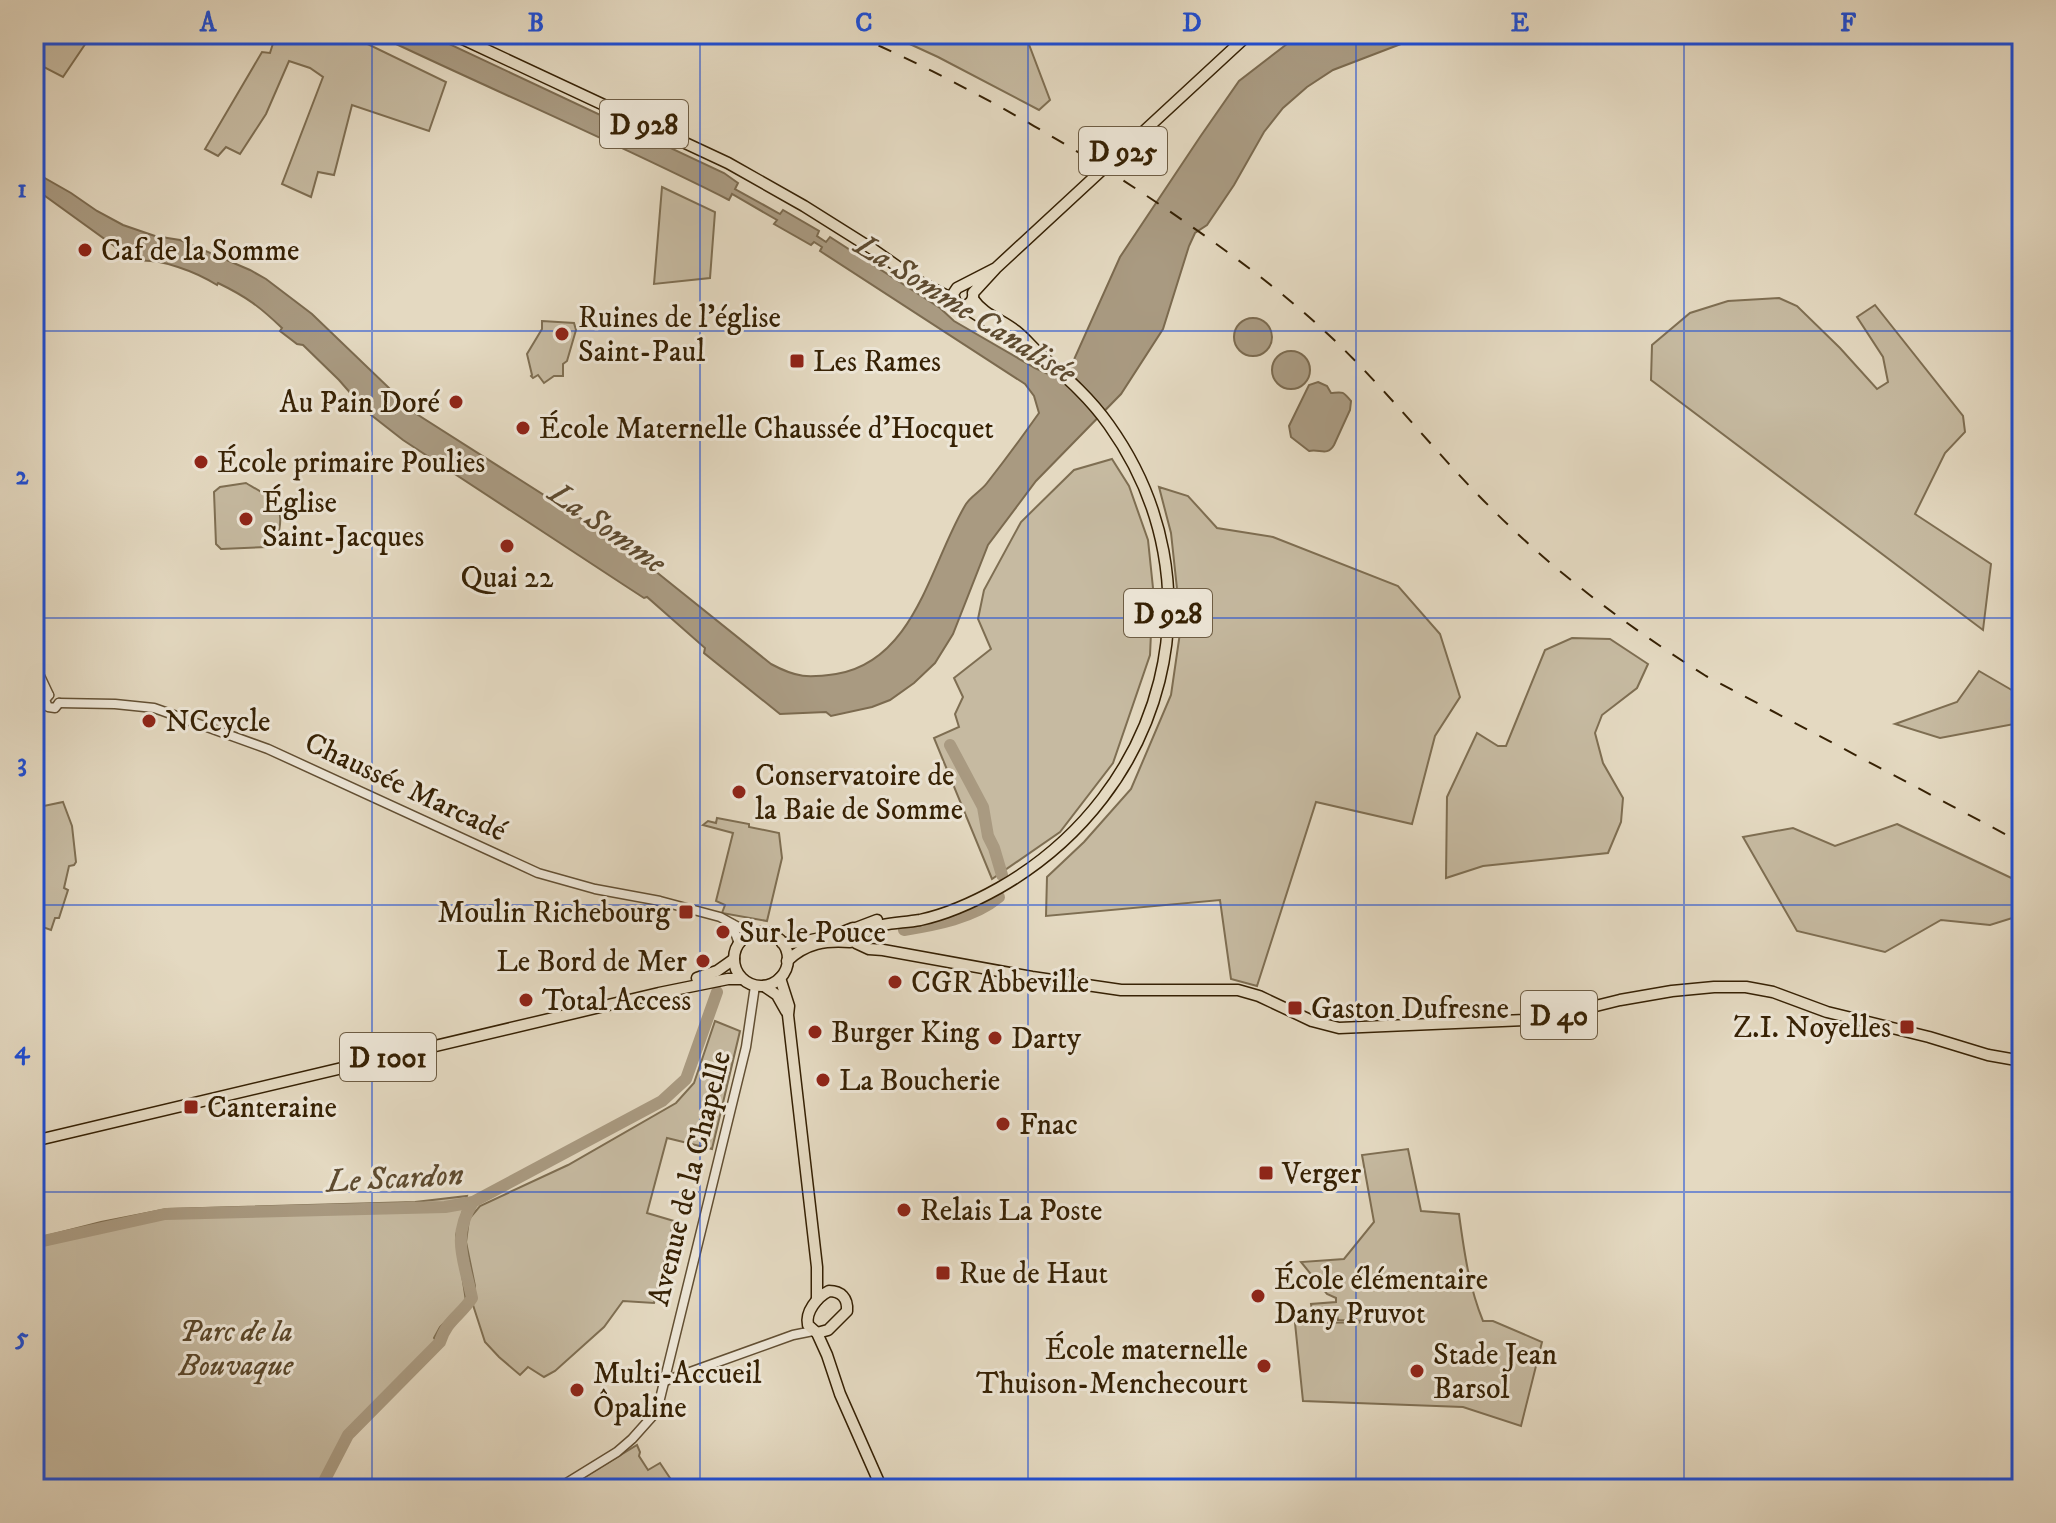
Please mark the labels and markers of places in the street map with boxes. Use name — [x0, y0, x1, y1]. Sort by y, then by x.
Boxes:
place label: Caf de la Somme — [101, 233, 299, 270]
marker: Caf de la Somme — [76, 241, 94, 259]
place label: Ruines de l'église Saint-Paul — [578, 300, 781, 371]
marker: Ruines de l'église Saint-Paul — [553, 325, 571, 343]
place label: Les Rames — [813, 344, 941, 381]
marker: Les Rames — [788, 352, 806, 370]
place label: Au Pain Doré — [280, 385, 441, 422]
marker: Au Pain Doré — [447, 393, 465, 411]
place label: École Maternelle Chaussée d'Hocquet — [539, 410, 994, 448]
marker: École Maternelle Chaussée d'Hocquet — [514, 419, 532, 437]
place label: École primaire Poulies — [217, 444, 485, 482]
marker: École primaire Poulies — [192, 453, 210, 471]
place label: Église Saint-Jacques — [262, 484, 424, 556]
marker: Église Saint-Jacques — [237, 510, 255, 528]
marker: Quai 22 — [498, 537, 516, 555]
place label: Quai 22 — [460, 560, 554, 597]
place label: NCcycle — [165, 704, 271, 741]
marker: NCcycle — [140, 712, 158, 730]
place label: Conservatoire de la Baie de Somme — [755, 758, 963, 829]
marker: Conservatoire de la Baie de Somme — [730, 783, 748, 801]
place label: Moulin Richebourg — [438, 895, 670, 932]
marker: Moulin Richebourg — [677, 903, 695, 921]
place label: Sur le Pouce — [739, 915, 886, 952]
marker: Sur le Pouce — [714, 923, 732, 941]
place label: Le Bord de Mer — [496, 944, 687, 981]
marker: Le Bord de Mer — [694, 952, 712, 970]
place label: CGR Abbeville — [911, 965, 1089, 1002]
marker: CGR Abbeville — [886, 973, 904, 991]
place label: Total Access — [542, 983, 691, 1020]
marker: Total Access — [517, 991, 535, 1009]
place label: Gaston Dufresne — [1311, 991, 1509, 1028]
marker: Gaston Dufresne — [1286, 999, 1304, 1017]
place label: Z.I. Noyelles — [1733, 1010, 1891, 1047]
place label: Burger King — [831, 1015, 980, 1052]
marker: Z.I. Noyelles — [1898, 1018, 1916, 1036]
place label: Darty — [1011, 1021, 1082, 1058]
marker: Burger King — [806, 1023, 824, 1041]
marker: Darty — [986, 1029, 1004, 1047]
place label: La Boucherie — [839, 1063, 1000, 1100]
marker: La Boucherie — [814, 1071, 832, 1089]
place label: Canteraine — [207, 1090, 337, 1127]
marker: Canteraine — [182, 1098, 200, 1116]
place label: Fnac — [1019, 1107, 1078, 1144]
marker: Fnac — [994, 1115, 1012, 1133]
place label: Verger — [1281, 1156, 1361, 1193]
marker: Verger — [1257, 1164, 1275, 1182]
place label: Relais La Poste — [920, 1193, 1102, 1230]
marker: Relais La Poste — [895, 1201, 913, 1219]
place label: Rue de Haut — [959, 1256, 1108, 1293]
place label: École élémentaire Dany Pruvot — [1274, 1261, 1488, 1333]
marker: Rue de Haut — [934, 1264, 952, 1282]
marker: École élémentaire Dany Pruvot — [1249, 1287, 1267, 1305]
place label: École maternelle Thuison-Menchecourt — [976, 1331, 1248, 1403]
place label: Stade Jean Barsol — [1433, 1337, 1557, 1408]
place label: Multi-Accueil Ôpaline — [593, 1356, 761, 1427]
marker: École maternelle Thuison-Menchecourt — [1255, 1357, 1273, 1375]
marker: Stade Jean Barsol — [1408, 1362, 1426, 1380]
marker: Multi-Accueil Ôpaline — [568, 1381, 586, 1399]

